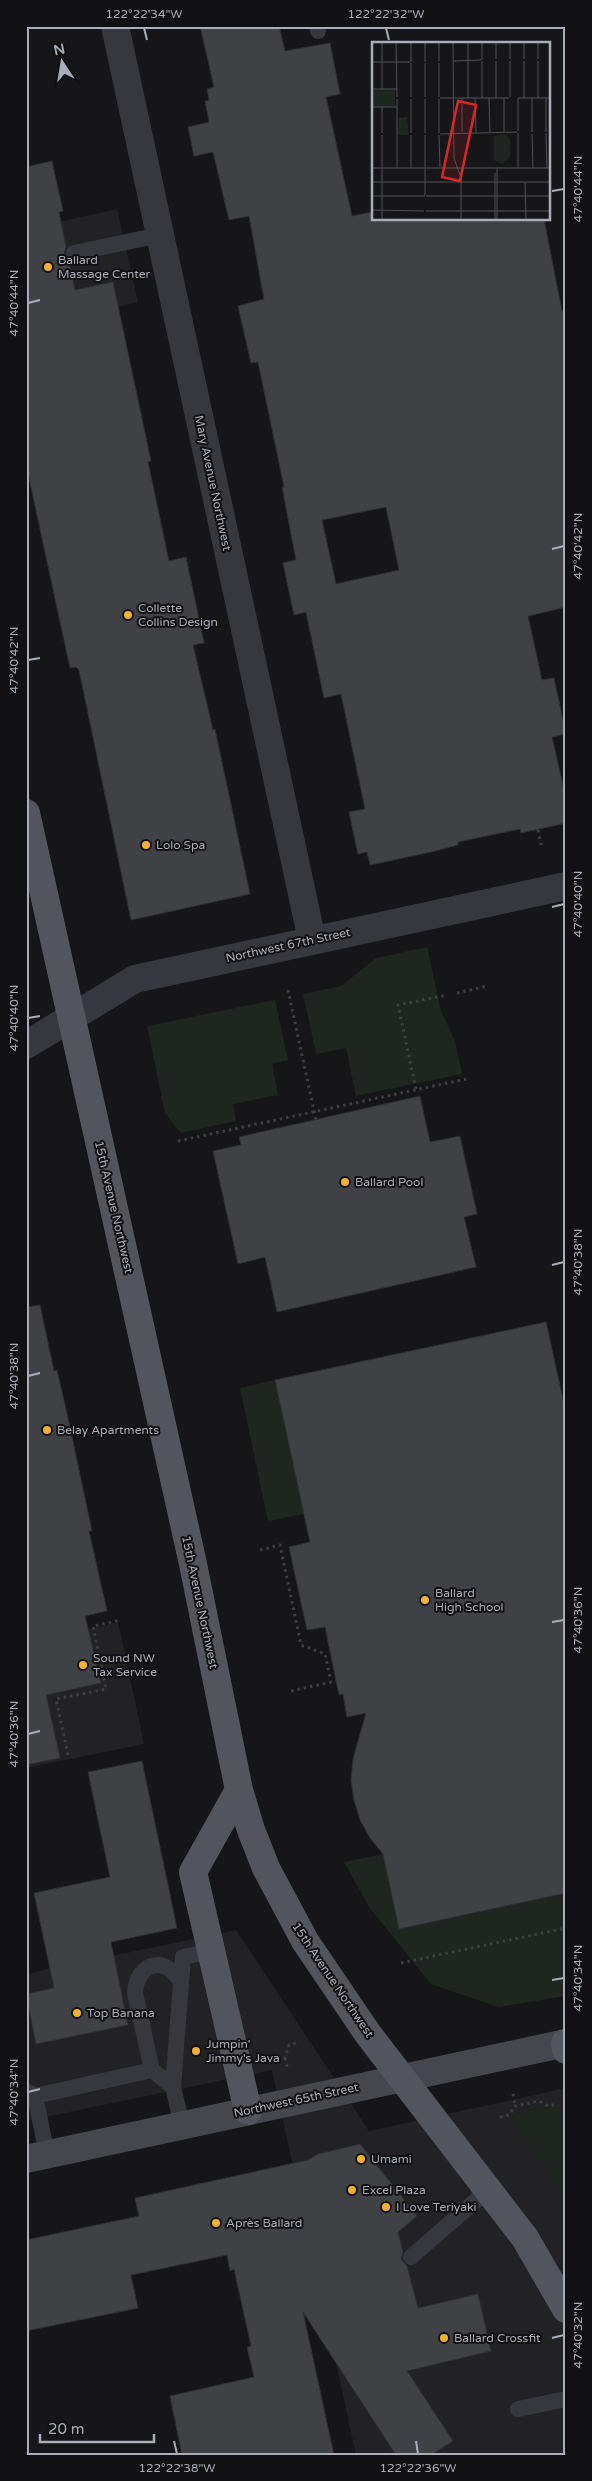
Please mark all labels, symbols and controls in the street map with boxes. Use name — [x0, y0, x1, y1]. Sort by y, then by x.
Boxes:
text: 122°22'34"W — [105, 7, 183, 21]
text: 122°22'32"W — [347, 7, 425, 21]
north arrow — [38, 38, 88, 88]
text: N — [52, 40, 67, 59]
inset map — [372, 42, 550, 220]
text: 47°40'44"N — [571, 156, 585, 222]
place label: Ballard Massage Center — [58, 253, 150, 281]
marker: Ballard Massage Center — [42, 261, 54, 273]
text: 47°40'44"N — [7, 270, 21, 336]
street label: Mary Avenue Northwest — [192, 414, 234, 552]
text: 47°40'42"N — [571, 513, 585, 579]
place label: Collette Collins Design — [138, 601, 218, 629]
marker: Collette Collins Design — [122, 609, 134, 621]
text: 47°40'42"N — [7, 627, 21, 693]
place label: Lolo Spa — [156, 838, 205, 852]
marker: Lolo Spa — [140, 839, 152, 851]
text: 47°40'40"N — [571, 871, 585, 937]
street label: Northwest 67th Street — [224, 925, 352, 965]
text: 47°40'40"N — [7, 985, 21, 1051]
street label: 15th Avenue Northwest — [92, 1139, 136, 1275]
place label: Ballard Pool — [355, 1175, 423, 1189]
marker: Ballard Pool — [339, 1176, 351, 1188]
text: 47°40'38"N — [571, 1229, 585, 1295]
text: 47°40'38"N — [7, 1343, 21, 1409]
place label: Belay Apartments — [57, 1423, 159, 1437]
marker: Belay Apartments — [41, 1424, 53, 1436]
street label: 15th Avenue Northwest — [179, 1534, 221, 1670]
place label: Ballard High School — [435, 1586, 504, 1614]
text: 47°40'36"N — [571, 1587, 585, 1653]
marker: Ballard High School — [419, 1594, 431, 1606]
place label: Sound NW Tax Service — [93, 1651, 157, 1679]
marker: Sound NW Tax Service — [77, 1659, 89, 1671]
text: 47°40'36"N — [7, 1701, 21, 1767]
street label: 15th Avenue Northwest — [289, 1920, 377, 2041]
text: 47°40'34"N — [571, 1945, 585, 2011]
place label: Top Banana — [87, 2006, 155, 2020]
marker: Top Banana — [71, 2007, 83, 2019]
place label: Jumpin' Jimmy's Java — [206, 2037, 280, 2065]
marker: Jumpin' Jimmy's Java — [190, 2045, 202, 2057]
text: 47°40'34"N — [7, 2059, 21, 2125]
street label: Northwest 65th Street — [232, 2080, 360, 2120]
place label: Umami — [371, 2152, 412, 2166]
marker: Umami — [355, 2153, 367, 2165]
place label: Excel Plaza — [362, 2183, 426, 2197]
marker: Excel Plaza — [346, 2184, 358, 2196]
place label: I Love Teriyaki — [396, 2200, 476, 2214]
marker: I Love Teriyaki — [380, 2201, 392, 2213]
place label: Après Ballard — [226, 2216, 302, 2230]
marker: Après Ballard — [210, 2217, 222, 2229]
text: 47°40'32"N — [571, 2302, 585, 2368]
place label: Ballard Crossfit — [454, 2331, 541, 2345]
marker: Ballard Crossfit — [438, 2332, 450, 2344]
scale bar — [40, 2411, 154, 2443]
text: 20 m — [48, 2420, 85, 2438]
text: 122°22'38"W — [138, 2461, 216, 2475]
text: 122°22'36"W — [379, 2461, 457, 2475]

